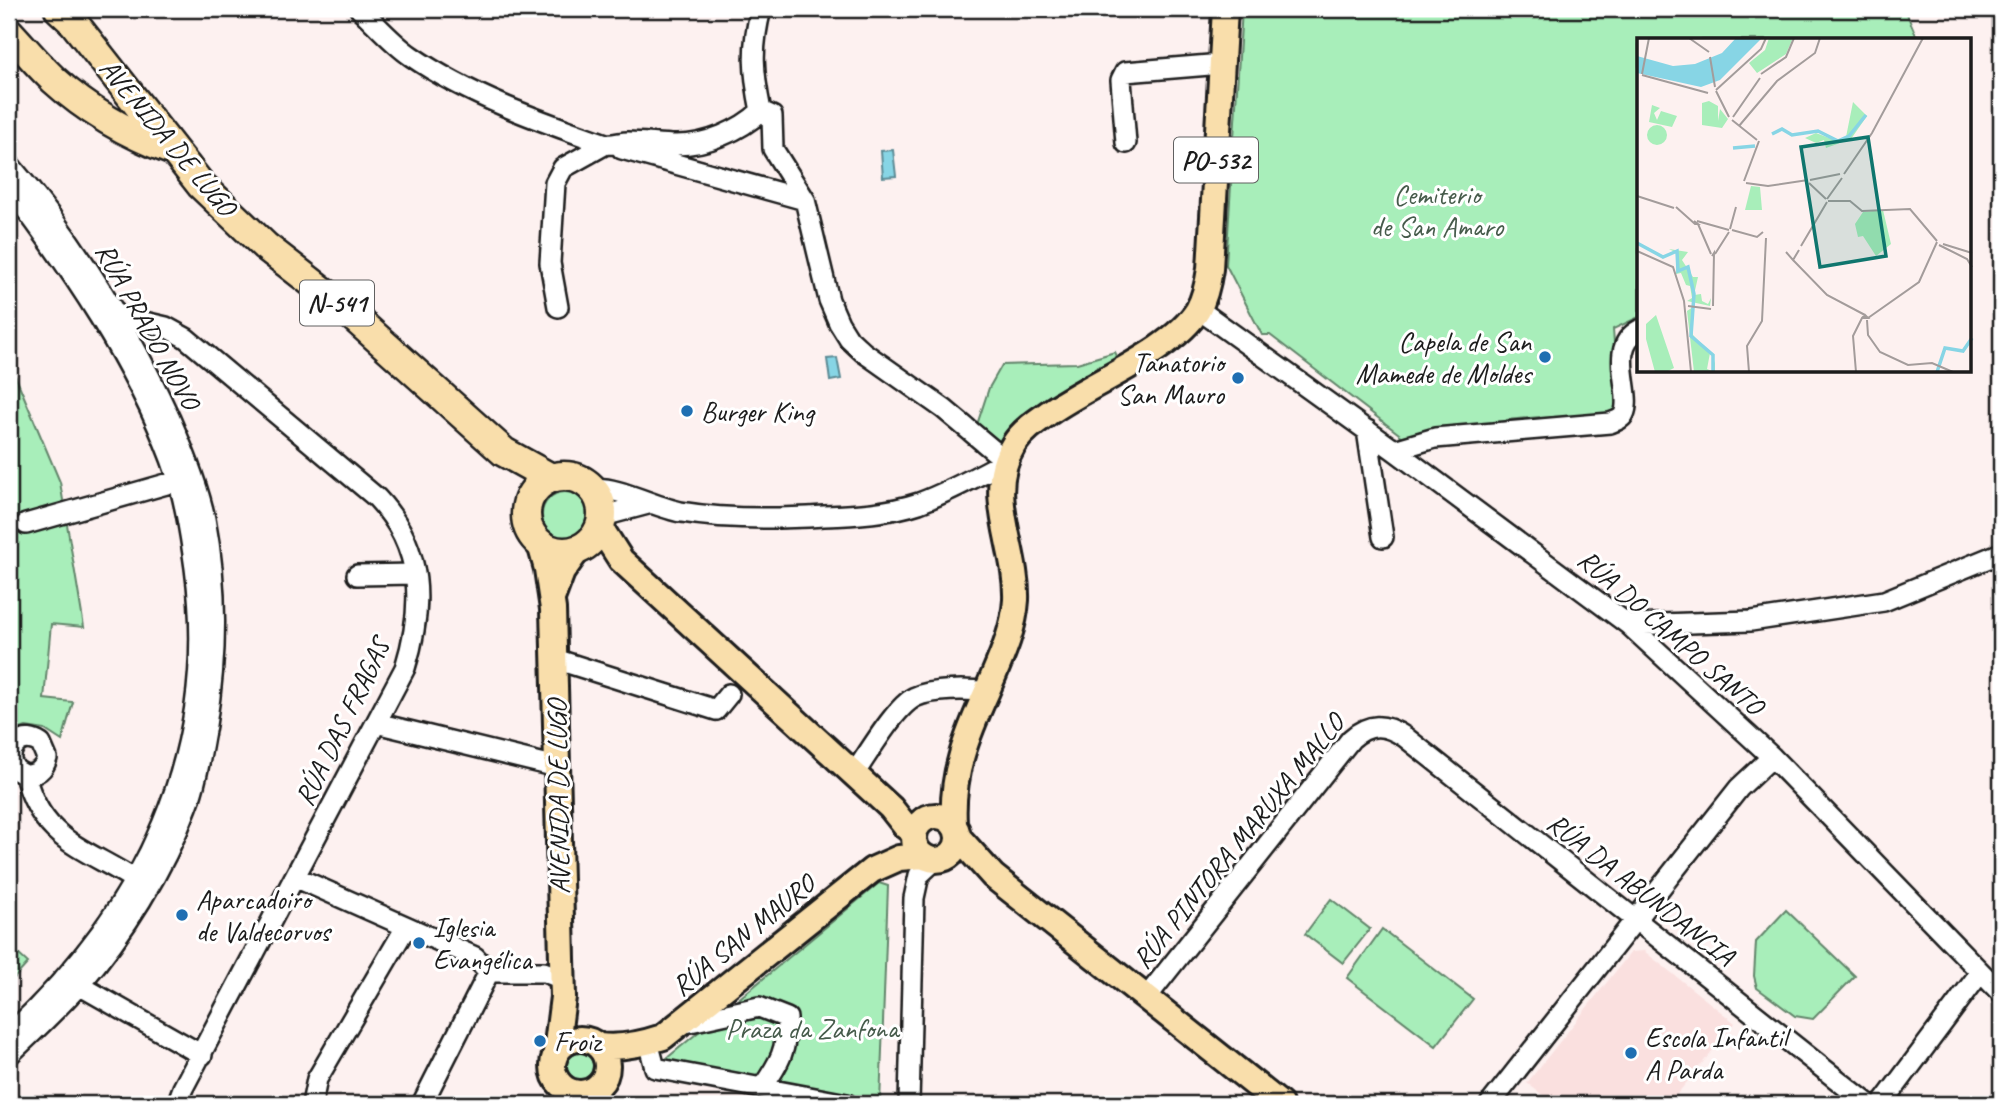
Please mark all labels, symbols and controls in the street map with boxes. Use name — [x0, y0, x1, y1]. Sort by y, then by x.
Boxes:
inset map — [1637, 38, 1972, 373]
street label: AVENIDA DE LUGO — [92, 51, 246, 225]
road number: PO-532 — [1174, 138, 1258, 182]
park label: Cemiterio de San Amaro — [1371, 177, 1505, 244]
street label: RÚA PRADO NOVO — [88, 237, 210, 418]
road number: N-541 — [300, 280, 374, 326]
place label: Capela de San Mamede de Moldes — [1356, 324, 1533, 391]
place label: Tanatorio San Mauro — [1117, 345, 1227, 412]
marker: Capela de San Mamede de Moldes — [1537, 349, 1553, 365]
marker: Tanatorio San Mauro — [1230, 370, 1246, 386]
place label: Burger King — [701, 394, 816, 429]
marker: Burger King — [679, 403, 695, 419]
street label: RÚA DO CAMPO SANTO — [1571, 542, 1774, 724]
street label: RÚA DAS FRAGAS — [286, 629, 399, 811]
street label: AVENIDA DE LUGO — [539, 696, 577, 895]
street label: RÚA PINTORA MARUXA MALLO — [1124, 704, 1354, 975]
street label: RÚA DA ABUNDANCIA — [1540, 805, 1743, 974]
street label: RÚA SAN MAURO — [664, 865, 824, 1003]
place label: Aparcadoiro de Valdecorvos — [196, 882, 332, 949]
marker: Aparcadoiro de Valdecorvos — [174, 907, 190, 923]
place label: Iglesia Evangélica — [433, 910, 533, 977]
marker: Iglesia Evangélica — [411, 935, 427, 951]
park label: Praza da Zanfona — [726, 1011, 901, 1046]
place label: Escola Infantil A Parda — [1645, 1020, 1792, 1087]
place label: Froiz — [554, 1024, 603, 1059]
marker: Froiz — [532, 1033, 548, 1049]
marker: Escola Infantil A Parda — [1623, 1045, 1639, 1061]

